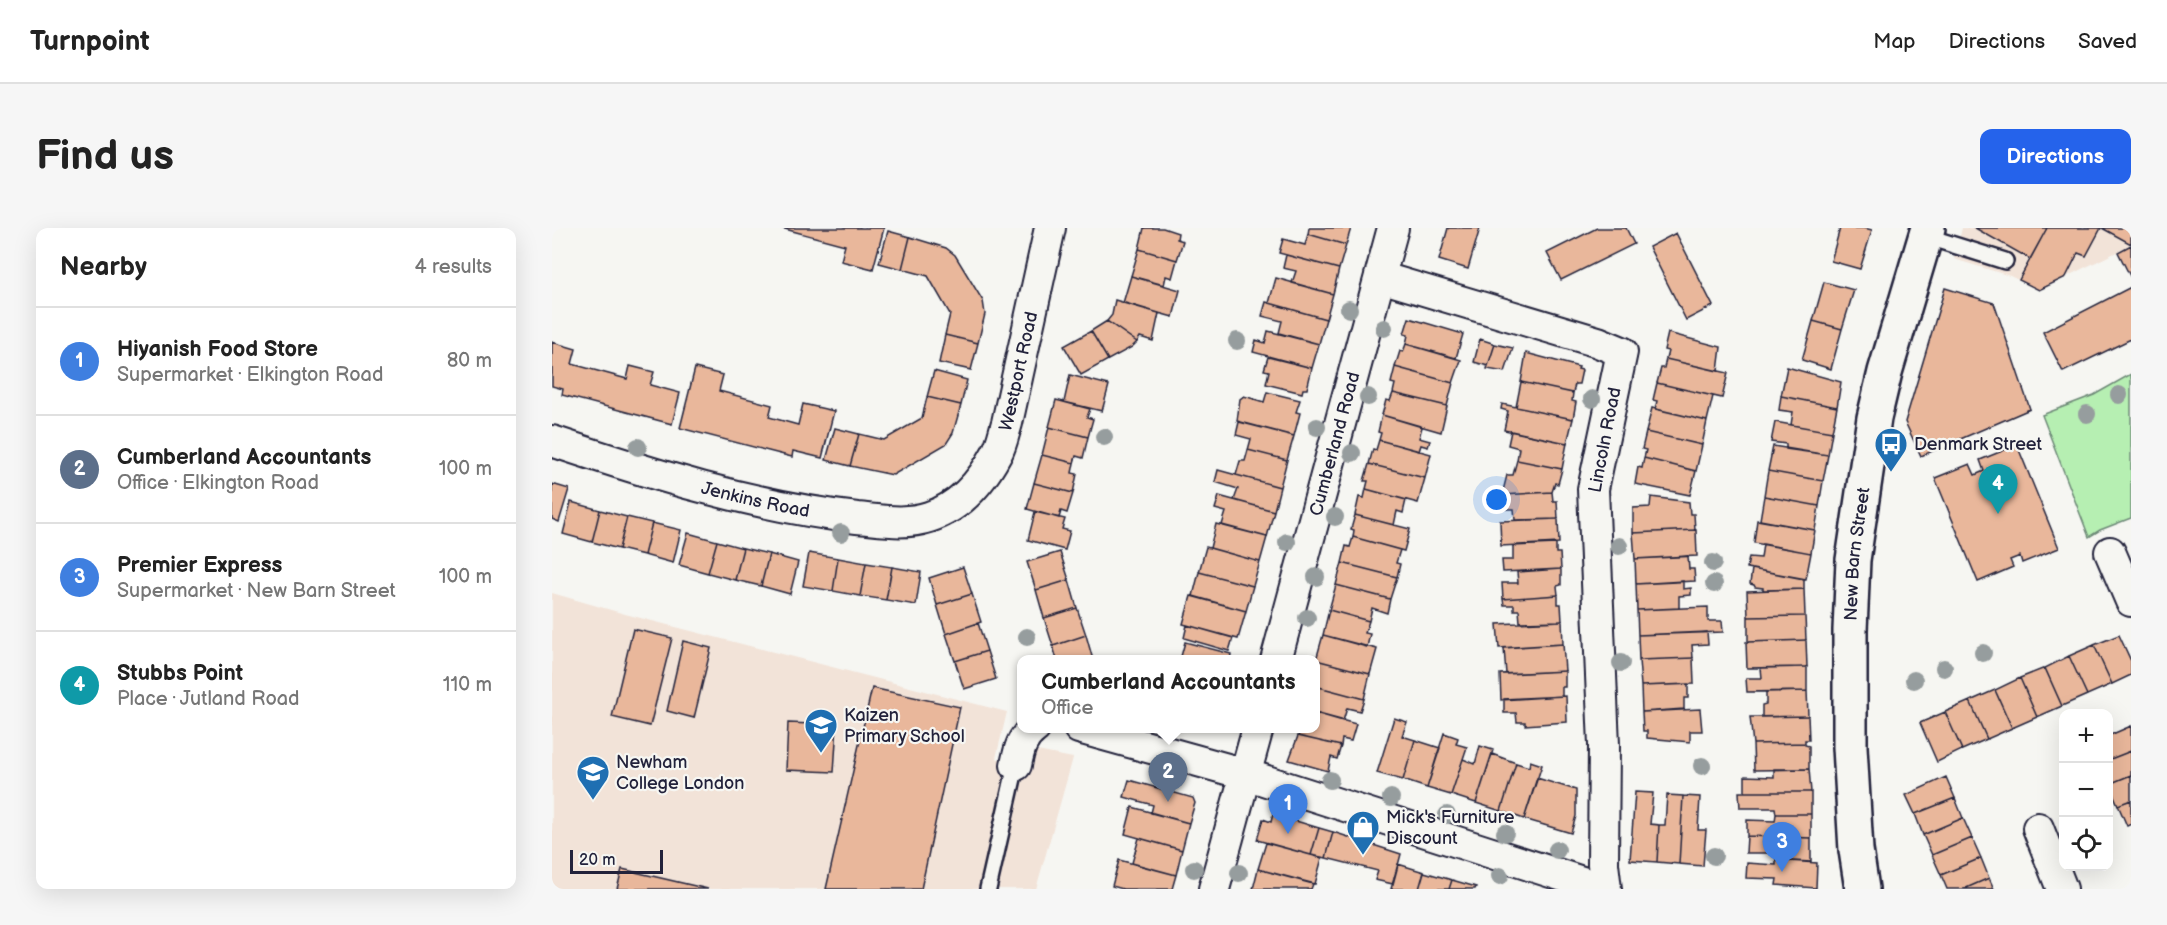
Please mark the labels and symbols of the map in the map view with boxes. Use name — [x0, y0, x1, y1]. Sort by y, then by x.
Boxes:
street label: Westport Road — [995, 310, 1042, 434]
street label: Cumberland Road — [1305, 369, 1364, 518]
street label: Lincoln Road — [1584, 385, 1626, 495]
bus stop icon: Denmark Street — [1873, 426, 1909, 473]
place label: Denmark Street — [1914, 434, 2042, 455]
pin: 4 — [1978, 464, 2018, 514]
street label: Jenkins Road — [699, 477, 811, 522]
your location — [1482, 485, 1511, 514]
street label: New Barn Street — [1840, 485, 1874, 621]
place label: Kaizen Primary School — [844, 705, 965, 747]
school or university icon: Kaizen Primary School — [803, 707, 839, 754]
place label: Newham College London — [616, 752, 744, 794]
pin: 2 — [1148, 752, 1188, 802]
school or university icon: Newham College London — [575, 754, 611, 801]
pin: 1 — [1268, 784, 1308, 834]
place label: Mick's Furniture Discount — [1386, 807, 1515, 849]
shop icon: Mick's Furniture Discount — [1345, 809, 1381, 856]
pin: 3 — [1762, 822, 1802, 872]
scale bar — [570, 847, 663, 874]

